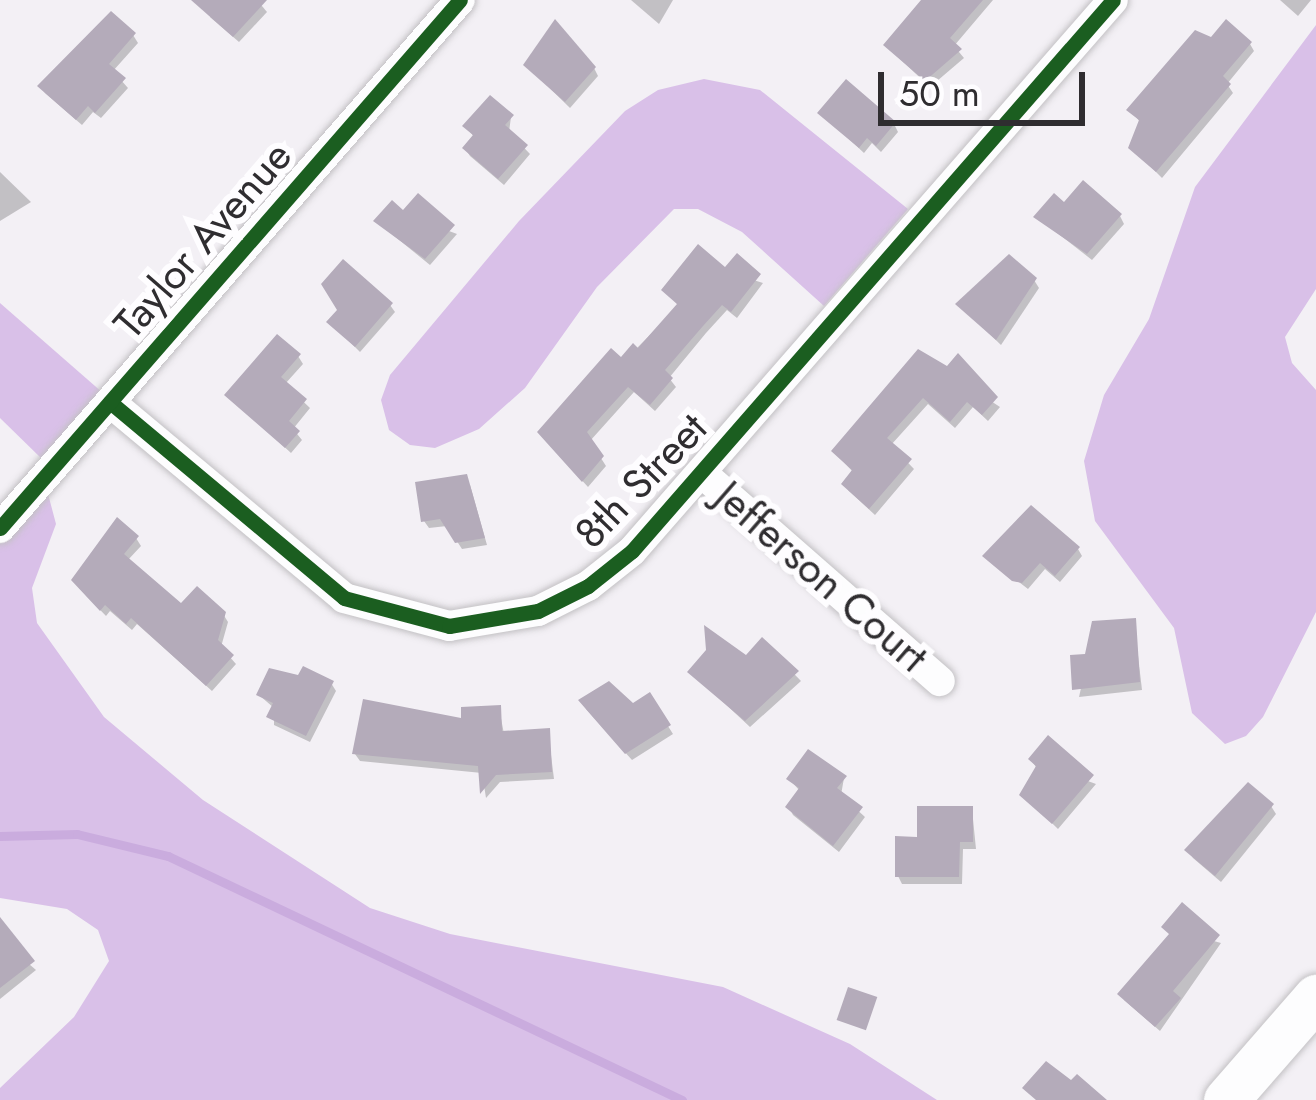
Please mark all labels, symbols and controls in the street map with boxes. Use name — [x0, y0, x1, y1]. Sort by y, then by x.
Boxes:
scale bar — [884, 48, 1091, 122]
text: 50 m — [899, 67, 980, 119]
street label: Taylor Avenue — [104, 131, 302, 349]
street label: 8th Street — [565, 403, 717, 559]
street label: Jefferson Court — [705, 471, 937, 683]

